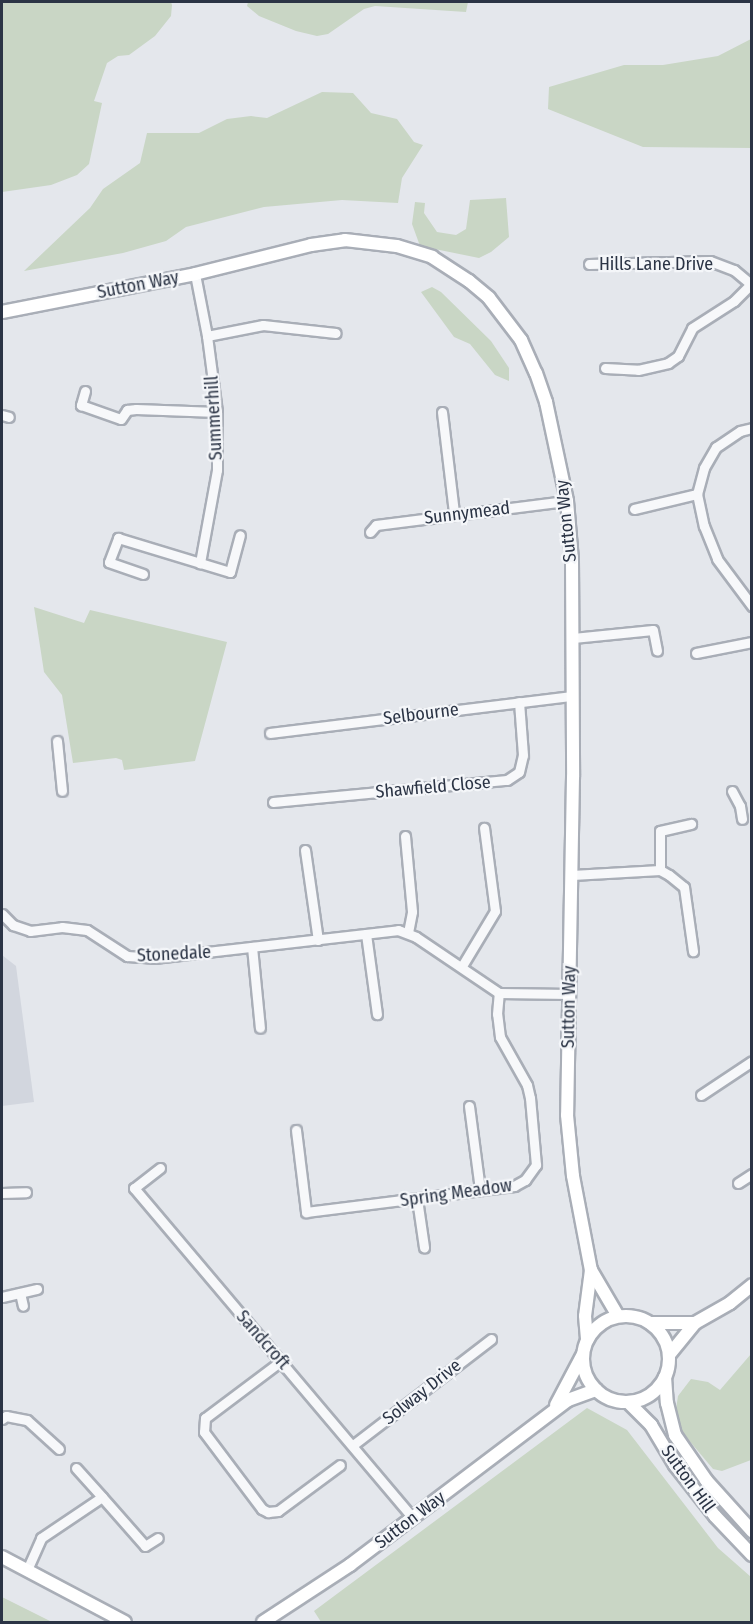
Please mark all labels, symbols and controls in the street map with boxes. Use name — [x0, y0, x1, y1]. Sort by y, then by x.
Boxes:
street label: Hills Lane Drive — [599, 253, 713, 275]
street label: Sutton Way — [95, 267, 181, 303]
street label: Summerhill — [201, 375, 227, 461]
street label: Sutton Way — [551, 479, 581, 563]
street label: Sunnymead — [423, 497, 511, 529]
street label: Selbourne — [382, 699, 460, 729]
street label: Shawfield Close — [375, 771, 491, 803]
street label: Stonedale — [136, 941, 212, 967]
street label: Sutton Way — [557, 966, 581, 1048]
street label: Spring Meadow — [399, 1174, 513, 1212]
street label: Sandcroft — [231, 1306, 295, 1374]
street label: Solway Drive — [378, 1355, 466, 1429]
street label: Sutton Hill — [656, 1441, 720, 1517]
street label: Sutton Way — [371, 1487, 449, 1553]

